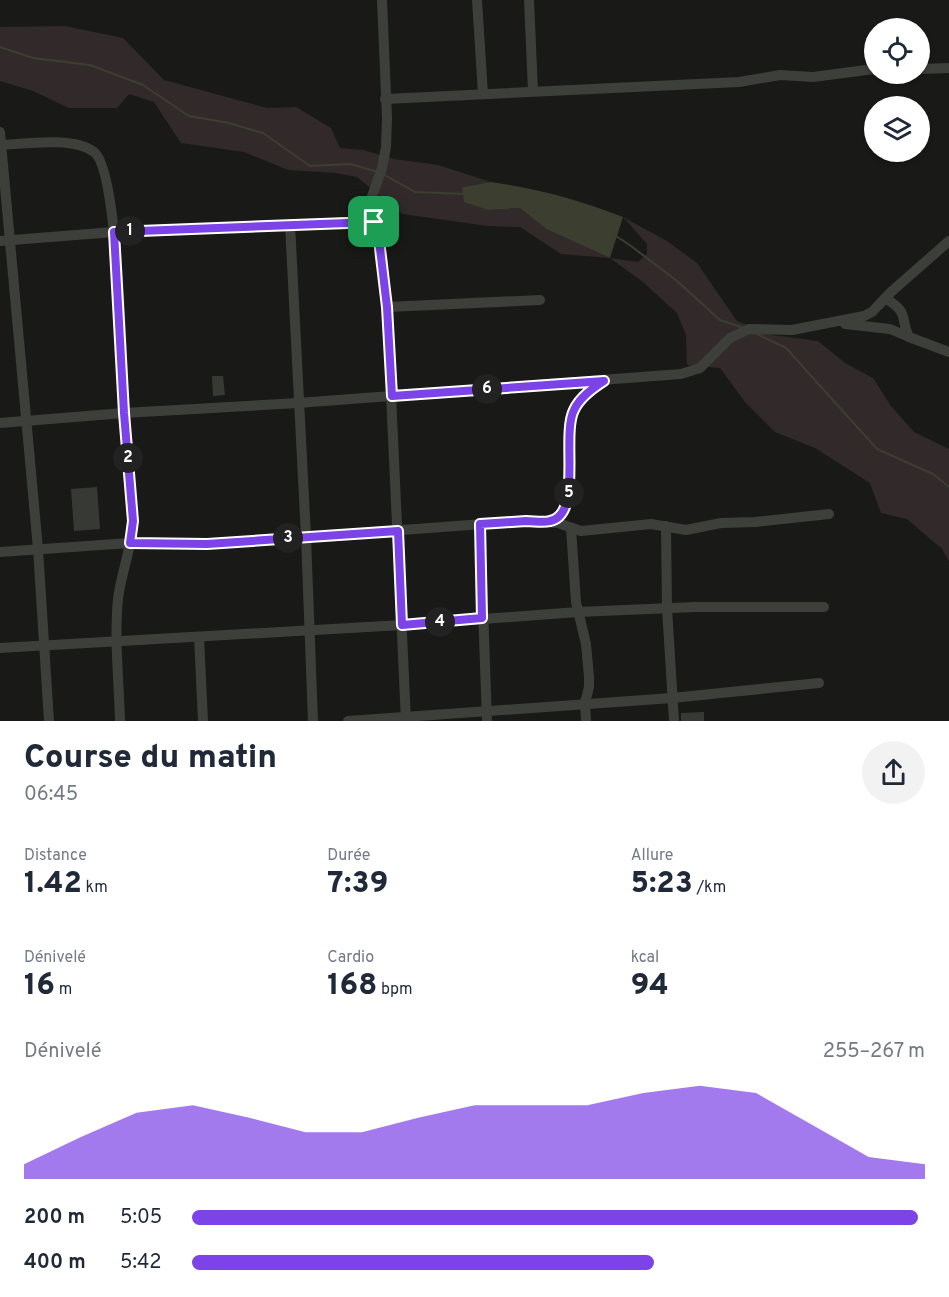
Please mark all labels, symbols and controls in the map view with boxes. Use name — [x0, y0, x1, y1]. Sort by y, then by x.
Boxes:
map controls — [864, 18, 930, 162]
button: locate — [864, 18, 930, 84]
button: layers — [864, 96, 930, 162]
pin — [348, 196, 399, 247]
icon: arrive — [357, 205, 390, 238]
pin: 1 — [115, 216, 145, 246]
text: 1 — [127, 221, 133, 241]
pin: 6 — [472, 374, 502, 404]
text: 6 — [482, 379, 492, 399]
pin: 2 — [113, 443, 143, 473]
text: 2 — [123, 448, 133, 468]
pin: 5 — [554, 478, 584, 508]
text: 5 — [564, 483, 574, 503]
pin: 3 — [273, 523, 303, 553]
text: 3 — [283, 528, 293, 548]
pin: 4 — [425, 607, 455, 637]
text: 4 — [435, 612, 445, 632]
text: Course du matin — [24, 738, 277, 780]
button: share — [862, 741, 925, 804]
text: 06:45 — [24, 782, 78, 808]
text: Distance — [24, 846, 87, 866]
text: Durée — [327, 846, 370, 866]
text: Allure — [631, 846, 673, 866]
text: 1.42 — [24, 866, 82, 903]
text: 7:39 — [327, 866, 388, 903]
text: 5:23 — [631, 866, 693, 903]
text: km — [82, 878, 108, 898]
text: /km — [693, 878, 726, 898]
text: Dénivelé — [24, 948, 86, 968]
text: Cardio — [327, 948, 374, 968]
text: kcal — [631, 948, 659, 968]
text: 16 — [24, 968, 55, 1005]
text: 168 — [327, 968, 377, 1005]
text: 94 — [631, 968, 669, 1005]
text: m — [55, 980, 72, 1000]
text: bpm — [377, 980, 412, 1000]
text: Dénivelé — [24, 1039, 101, 1065]
text: 255–267 m — [823, 1039, 925, 1065]
text: 200 m — [24, 1205, 85, 1231]
text: 5:05 — [120, 1205, 162, 1231]
text: 400 m — [24, 1250, 86, 1276]
text: 5:42 — [120, 1250, 162, 1276]

